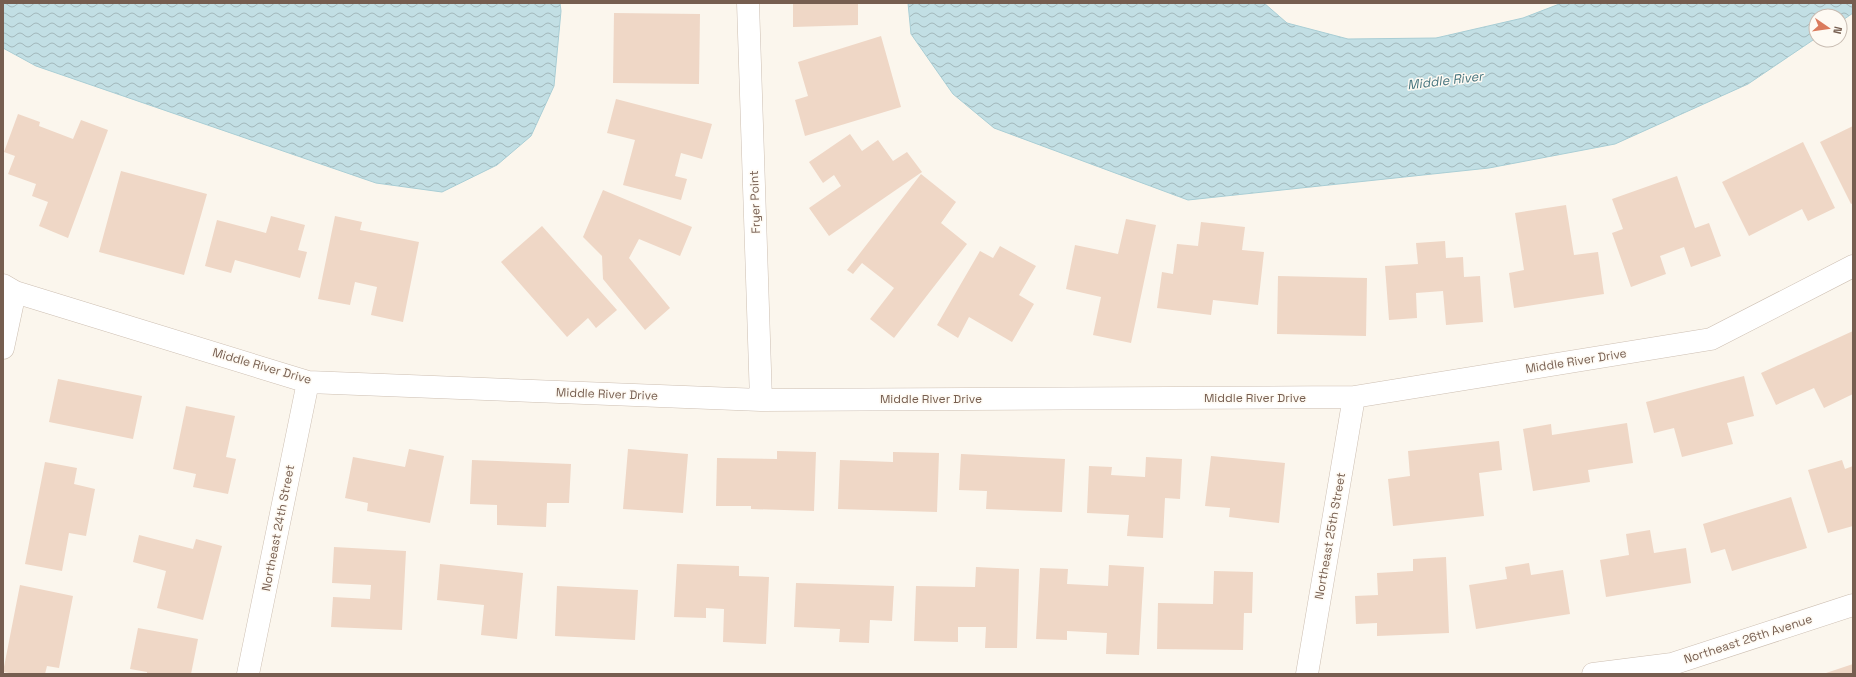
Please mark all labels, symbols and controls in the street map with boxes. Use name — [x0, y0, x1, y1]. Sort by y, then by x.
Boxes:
north arrow — [1808, 8, 1848, 48]
text: N — [1830, 25, 1845, 35]
water label: Middle River — [1406, 67, 1486, 94]
street label: Fryer Point — [746, 170, 764, 234]
street label: Middle River Drive — [211, 344, 313, 388]
street label: Middle River Drive — [1524, 345, 1628, 377]
street label: Middle River Drive — [556, 384, 658, 404]
street label: Middle River Drive — [1204, 390, 1306, 406]
street label: Middle River Drive — [880, 391, 982, 407]
street label: Northeast 24th Street — [258, 463, 298, 593]
street label: Northeast 25th Street — [1311, 471, 1349, 601]
street label: Northeast 26th Avenue — [1682, 611, 1814, 667]

